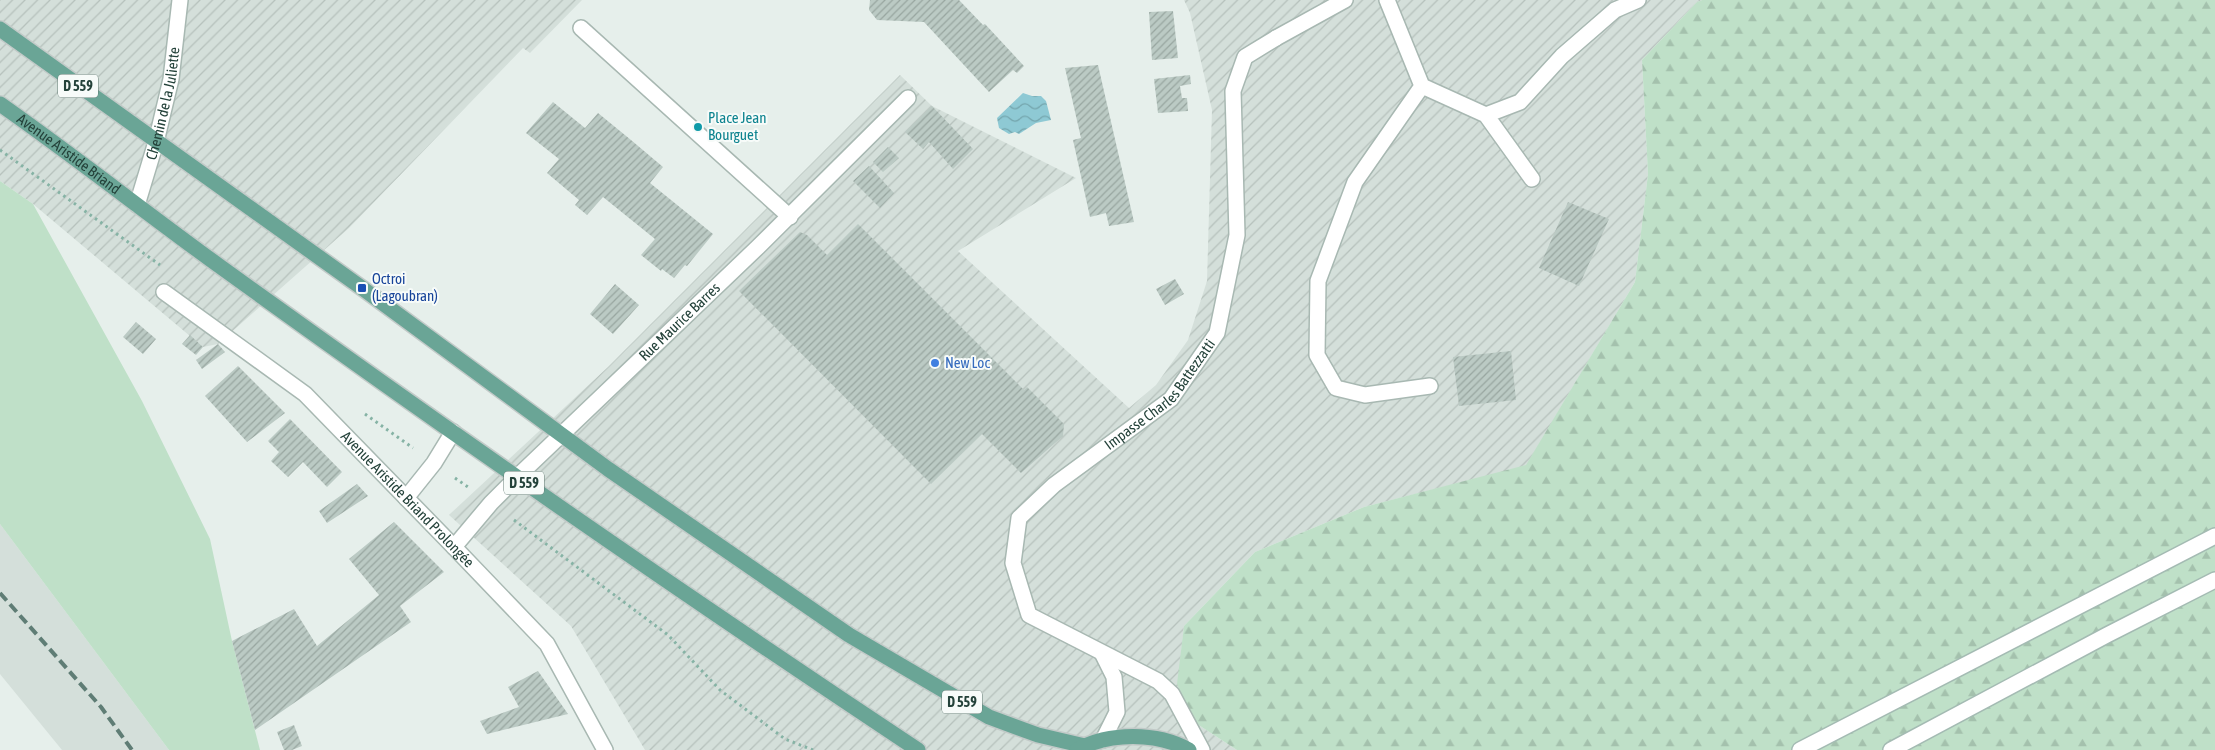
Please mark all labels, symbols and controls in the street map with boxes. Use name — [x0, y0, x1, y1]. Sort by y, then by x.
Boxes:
street label: Chemin de la Juliette — [142, 46, 183, 162]
road number: D 559 — [58, 74, 98, 98]
place label: Place Jean Bourguet — [708, 109, 767, 143]
street label: Avenue Aristide Briand — [14, 110, 124, 197]
marker: Place Jean Bourguet — [692, 121, 704, 133]
place label: Octroi (Lagoubran) — [372, 270, 438, 304]
street label: Rue Maurice Barres — [635, 279, 723, 364]
marker: Octroi (Lagoubran) — [356, 282, 368, 294]
street label: Impasse Charles Battezzatti — [1101, 336, 1218, 453]
place label: New Loc — [945, 354, 990, 371]
marker: New Loc — [929, 357, 941, 369]
street label: Avenue Aristide Briand Prolongée — [338, 427, 478, 571]
road number: D 559 — [504, 472, 544, 494]
road number: D 559 — [942, 690, 982, 714]

